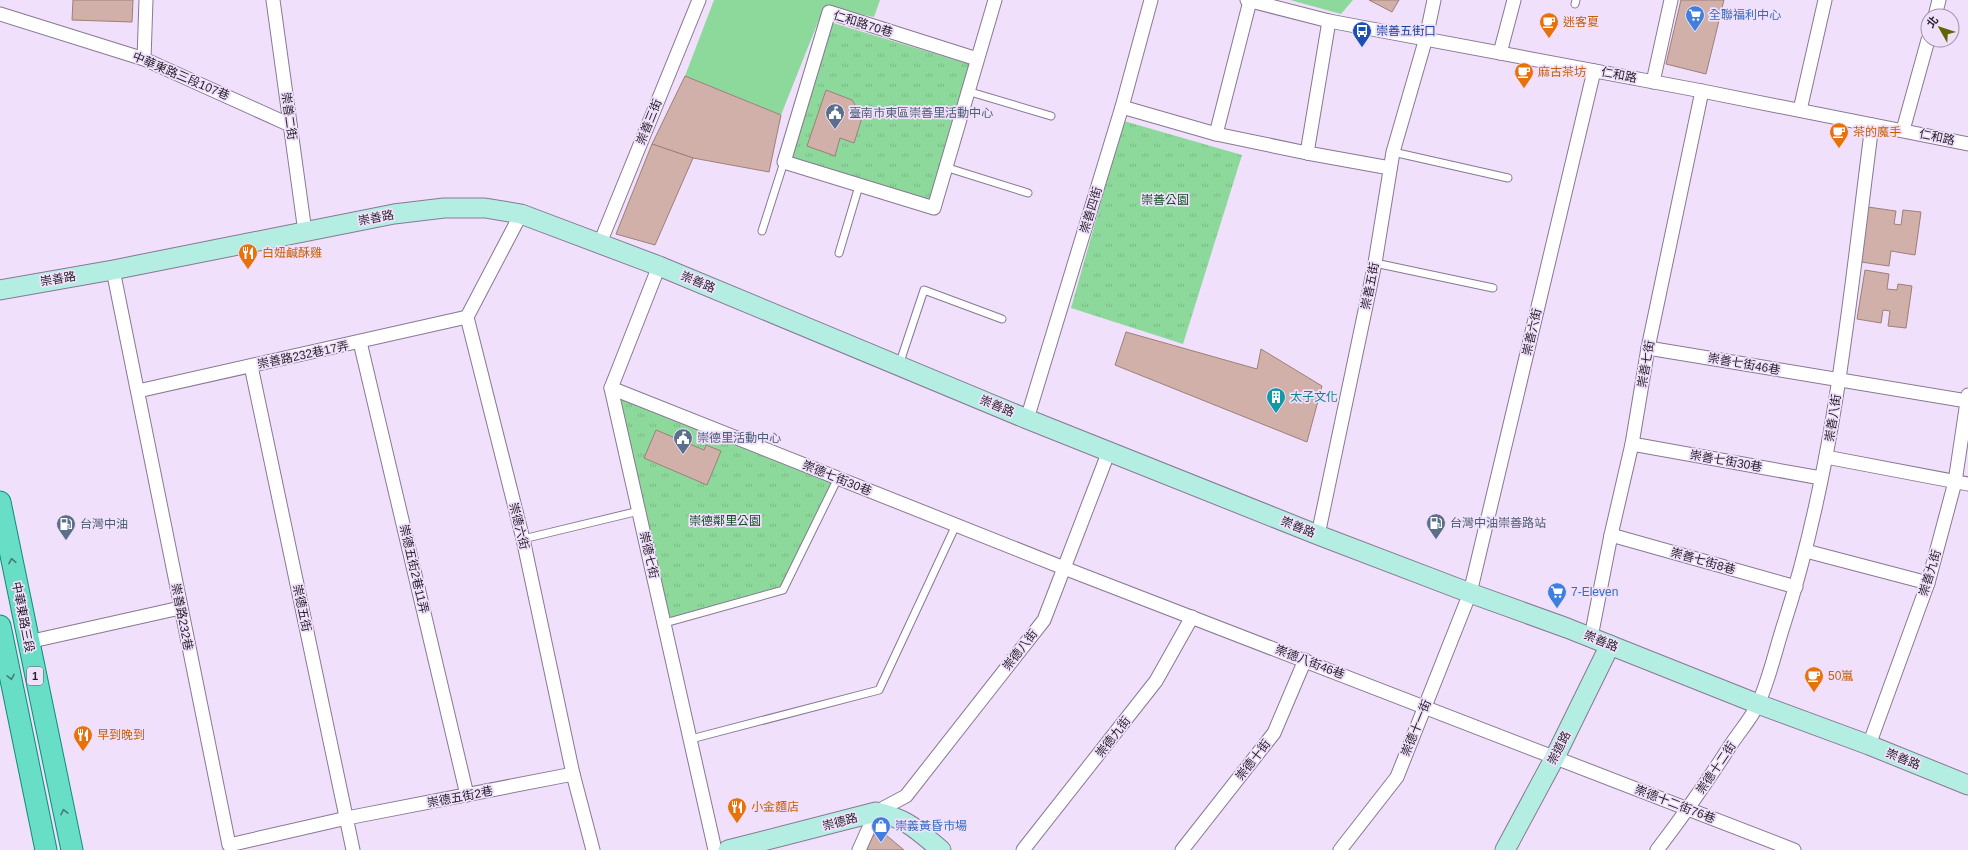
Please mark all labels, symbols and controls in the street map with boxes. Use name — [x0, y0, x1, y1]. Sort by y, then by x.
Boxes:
supermarket icon: 全聯福利中心 — [1684, 4, 1706, 32]
street label: 仁和路70巷 — [832, 8, 894, 40]
place label: 全聯福利中心 — [1709, 8, 1781, 22]
north arrow — [1920, 8, 1960, 48]
cafe icon: 迷客夏 — [1538, 11, 1560, 39]
text: 北 — [1924, 14, 1940, 30]
place label: 迷客夏 — [1563, 15, 1599, 29]
bus stop icon: 崇善五街口 — [1351, 20, 1373, 48]
place label: 崇善五街口 — [1376, 24, 1436, 38]
street label: 中華東路三段107巷 — [130, 49, 232, 103]
cafe icon: 麻古茶坊 — [1513, 61, 1535, 89]
place label: 麻古茶坊 — [1538, 65, 1586, 79]
street label: 仁和路 — [1600, 65, 1638, 85]
street label: 崇善二街 — [279, 91, 299, 141]
street label: 崇善三街 — [634, 97, 664, 147]
public building icon: 臺南市東區崇善里活動中心 — [824, 102, 846, 130]
place label: 臺南市東區崇善里活動中心 — [849, 106, 993, 120]
cafe icon: 茶的魔手 — [1828, 121, 1850, 149]
place label: 茶的魔手 — [1853, 125, 1901, 139]
street label: 仁和路 — [1918, 126, 1956, 148]
street label: 崇善四街 — [1077, 185, 1105, 235]
park label: 崇善公園 — [1141, 193, 1189, 207]
street label: 崇善路 — [357, 208, 395, 228]
restaurant icon: 白妞鹹酥雞 — [237, 242, 259, 270]
place label: 白妞鹹酥雞 — [262, 246, 322, 260]
street label: 崇善五街 — [1359, 261, 1381, 311]
street label: 崇善路 — [39, 269, 77, 289]
street label: 崇善路 — [679, 269, 717, 295]
street label: 崇善六街 — [1520, 307, 1544, 357]
street label: 崇善路232巷17弄 — [256, 338, 350, 372]
street label: 崇善七街 — [1635, 339, 1657, 389]
street label: 崇善七街46巷 — [1707, 351, 1781, 377]
building icon: 太子文化 — [1265, 386, 1287, 414]
place label: 太子文化 — [1290, 390, 1338, 404]
street label: 崇善路 — [978, 393, 1016, 419]
street label: 崇善八街 — [1822, 393, 1844, 443]
public building icon: 崇德里活動中心 — [672, 427, 694, 455]
place label: 崇德里活動中心 — [697, 431, 781, 445]
street label: 崇善七街30巷 — [1689, 448, 1763, 474]
street label: 崇德七街30巷 — [800, 458, 874, 498]
street label: 崇德六街 — [506, 501, 532, 551]
fuel station icon: 台灣中油崇善路站 — [1425, 512, 1447, 540]
fuel station icon: 台灣中油 — [55, 513, 77, 541]
park label: 崇德鄰里公園 — [689, 514, 761, 528]
street label: 崇善路 — [1279, 514, 1317, 540]
place label: 台灣中油崇善路站 — [1450, 516, 1546, 530]
place label: 台灣中油 — [80, 517, 128, 531]
street label: 崇德五街2巷11弄 — [397, 523, 431, 615]
street label: 崇德七街 — [637, 530, 661, 580]
street label: 崇善七街8巷 — [1669, 545, 1737, 577]
street label: 崇善九街 — [1916, 548, 1944, 598]
one-way arrow — [8, 558, 16, 564]
street label: 中華東路三段 — [9, 580, 37, 654]
supermarket icon: 7-Eleven — [1546, 581, 1568, 609]
street label: 崇善路232巷 — [169, 582, 195, 652]
street label: 崇德五街 — [290, 583, 314, 633]
place label: 7-Eleven — [1571, 585, 1618, 599]
street label: 崇德八街 — [1000, 627, 1040, 673]
street label: 崇善路 — [1582, 628, 1620, 654]
street label: 崇德八街46巷 — [1273, 642, 1347, 682]
cafe icon: 50嵐 — [1803, 665, 1825, 693]
road number: 1 — [27, 667, 43, 685]
place label: 50嵐 — [1828, 669, 1853, 683]
one-way arrow — [6, 674, 14, 681]
street label: 崇德十一街 — [1398, 698, 1434, 758]
street label: 崇德九街 — [1093, 714, 1133, 760]
restaurant icon: 早到晚到 — [72, 724, 94, 752]
place label: 早到晚到 — [97, 728, 145, 742]
street label: 崇道路 — [1545, 729, 1573, 767]
street label: 崇德十街 — [1233, 737, 1273, 783]
street label: 崇德十二街 — [1693, 739, 1739, 797]
street label: 崇善路 — [1884, 746, 1922, 772]
street label: 崇德十二街76巷 — [1633, 782, 1717, 826]
street label: 崇德五街2巷 — [426, 784, 494, 810]
restaurant icon: 小金麵店 — [726, 796, 748, 824]
place label: 小金麵店 — [751, 800, 799, 814]
one-way arrow — [60, 809, 68, 815]
street label: 崇德路 — [821, 811, 859, 833]
shop icon: 崇義黃昏市場 — [870, 815, 892, 843]
place label: 崇義黃昏市場 — [895, 819, 967, 833]

